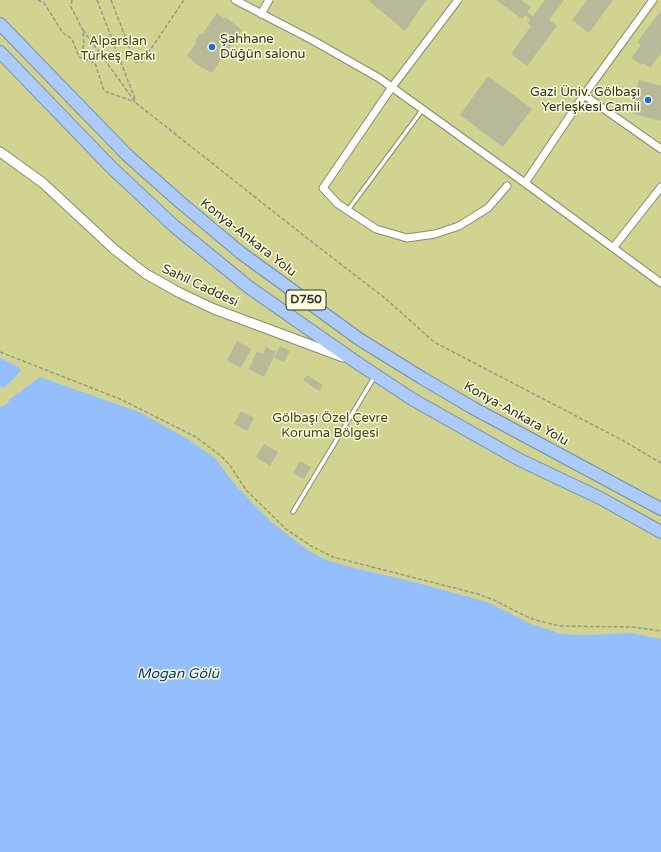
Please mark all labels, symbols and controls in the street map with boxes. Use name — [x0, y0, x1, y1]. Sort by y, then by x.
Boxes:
place label: Şahhane Düğün salonu — [220, 32, 305, 63]
park label: Alparslan Türkeş Parkı — [81, 34, 155, 65]
marker: Şahhane Düğün salonu — [207, 42, 217, 52]
place label: Gazi Üniv. Gölbaşı Yerleşkesi Camii — [530, 85, 640, 116]
marker: Gazi Üniv. Gölbaşı Yerleşkesi Camii — [643, 95, 653, 105]
street label: Konya-Ankara Yolu — [197, 196, 299, 280]
street label: Sahil Caddesi — [159, 261, 241, 311]
road number: D750 — [286, 290, 326, 310]
street label: Konya-Ankara Yolu — [461, 379, 571, 449]
park label: Gölbaşı Özel Çevre Koruma Bölgesi — [272, 411, 388, 442]
water label: Mogan Gölü — [137, 666, 219, 682]

